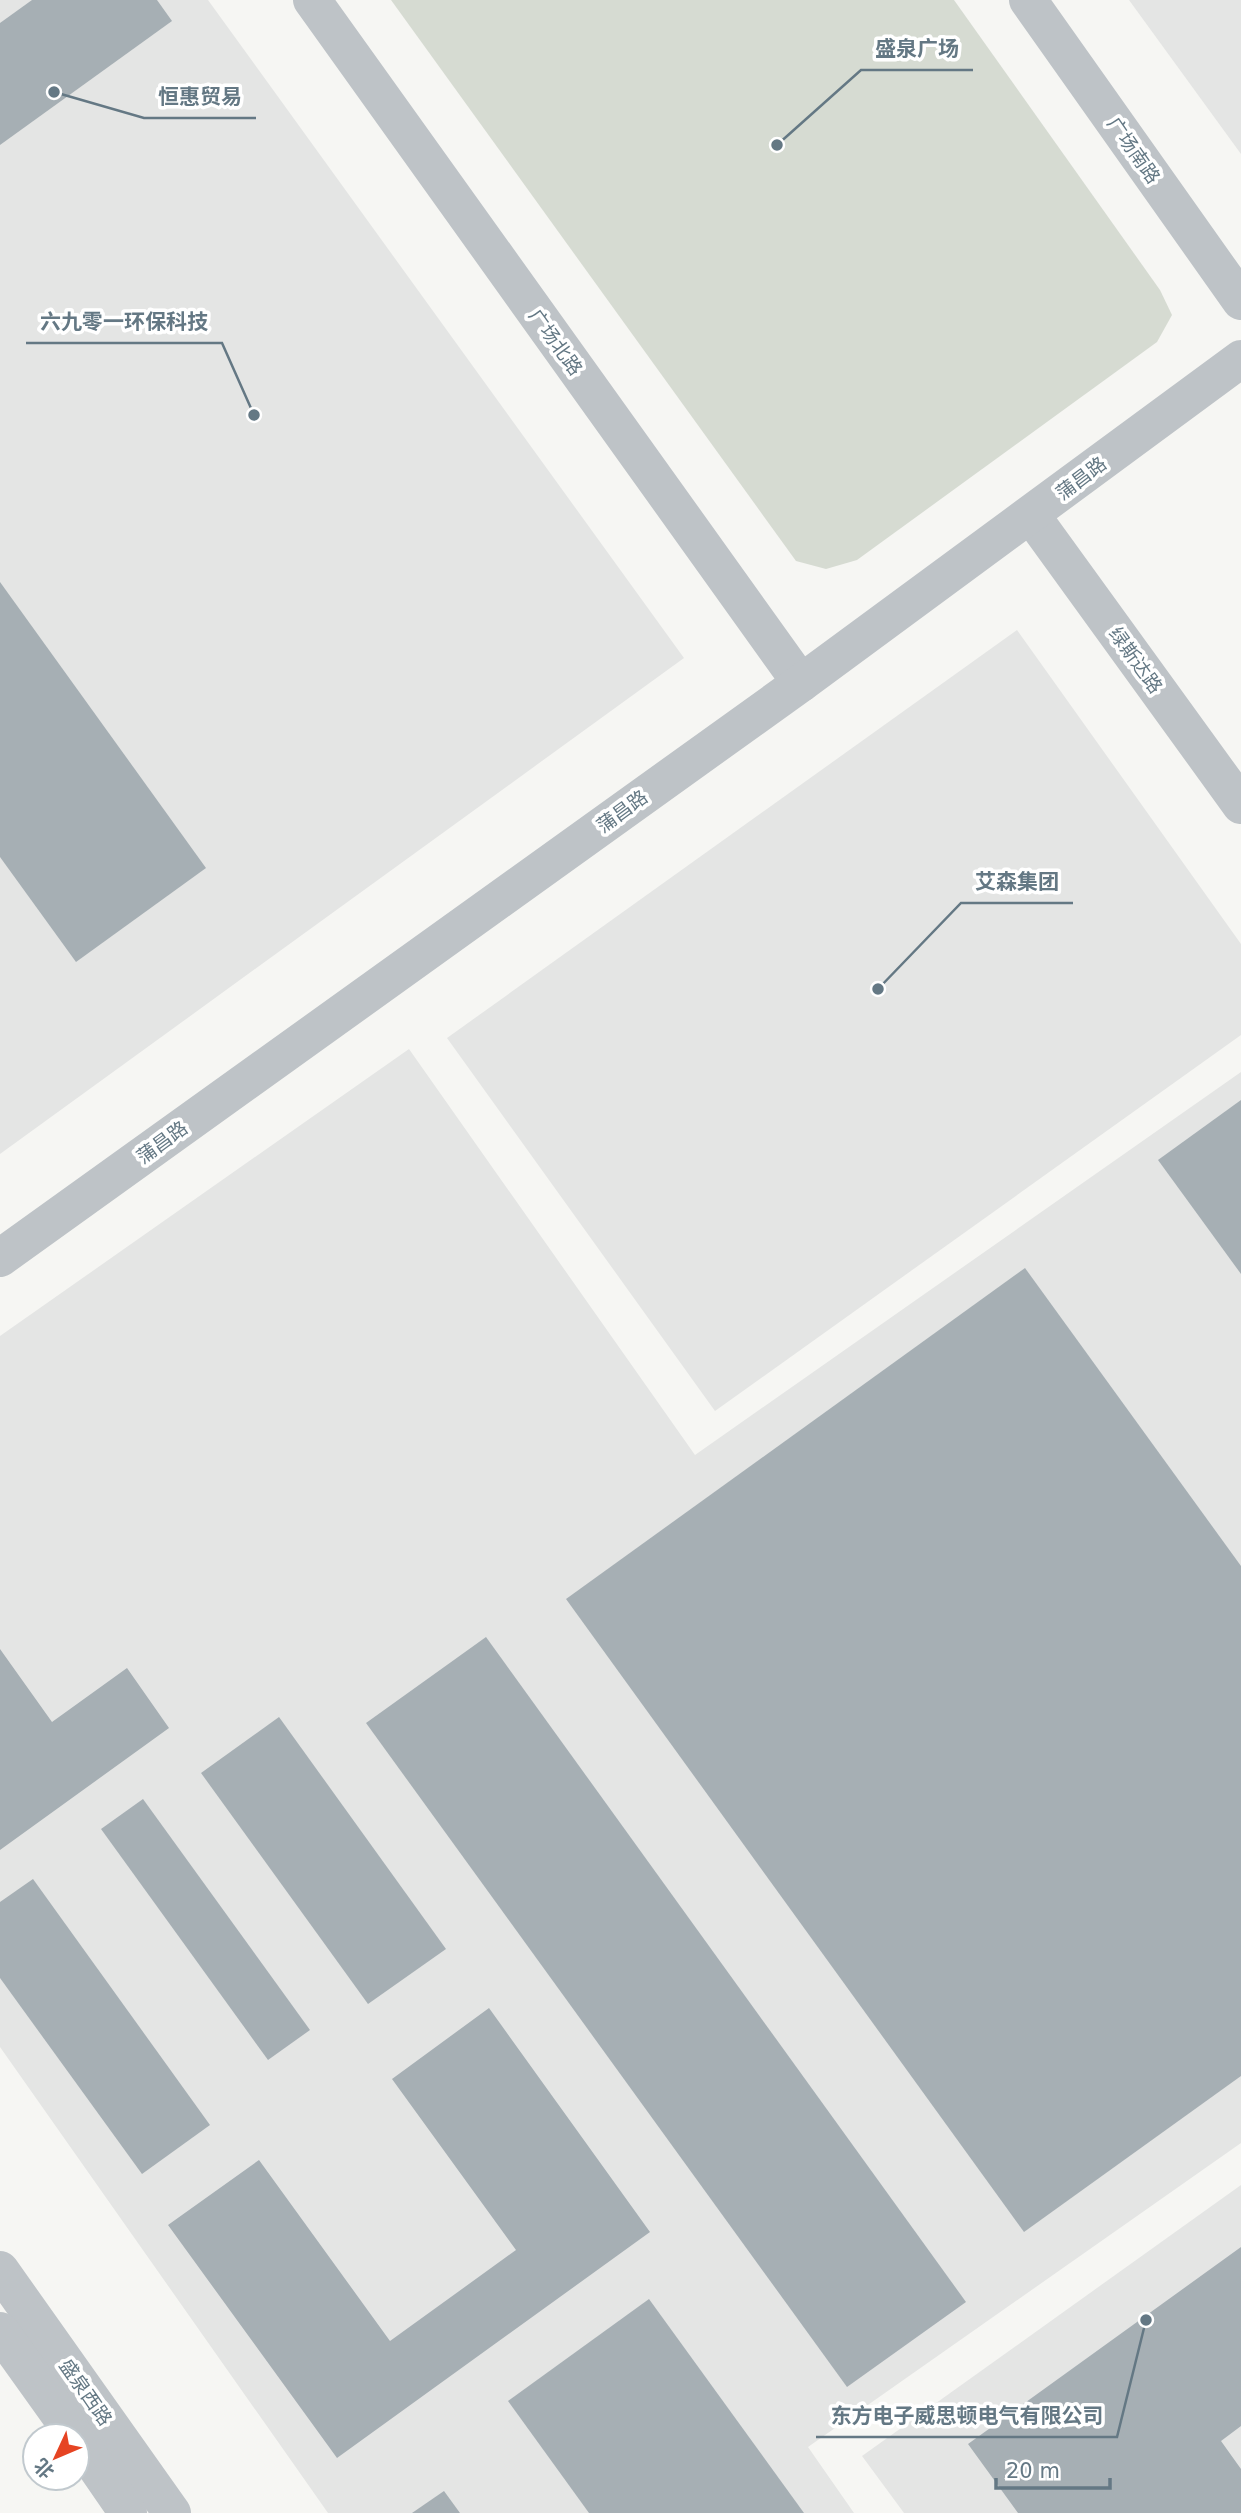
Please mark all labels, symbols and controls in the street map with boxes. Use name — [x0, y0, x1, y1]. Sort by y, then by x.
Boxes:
callout: 盛泉广场 — [861, 28, 973, 70]
text: 盛泉广场 — [875, 37, 959, 61]
callout: 恒惠贸易 — [144, 76, 256, 118]
text: 恒惠贸易 — [158, 85, 242, 109]
street label: 广场南路 — [1103, 113, 1165, 187]
callout: 六九零一环保科技 — [26, 301, 222, 343]
street label: 广场北路 — [525, 305, 587, 379]
text: 六九零一环保科技 — [40, 310, 208, 334]
street label: 蒲昌路 — [1052, 452, 1110, 504]
street label: 绿斯达路 — [1105, 623, 1167, 697]
street label: 蒲昌路 — [592, 785, 652, 837]
callout: 艾森集团 — [961, 861, 1073, 903]
text: 艾森集团 — [975, 870, 1059, 894]
street label: 蒲昌路 — [132, 1116, 192, 1168]
street label: 盛泉西路 — [55, 2355, 117, 2429]
callout: 东方电子威思顿电气有限公司 — [816, 2395, 1117, 2437]
text: 东方电子威思顿电气有限公司 — [831, 2404, 1104, 2428]
north arrow — [21, 2422, 91, 2492]
scale bar — [996, 2446, 1110, 2490]
text: 北 — [29, 2454, 58, 2483]
text: 20 m — [1006, 2459, 1060, 2483]

